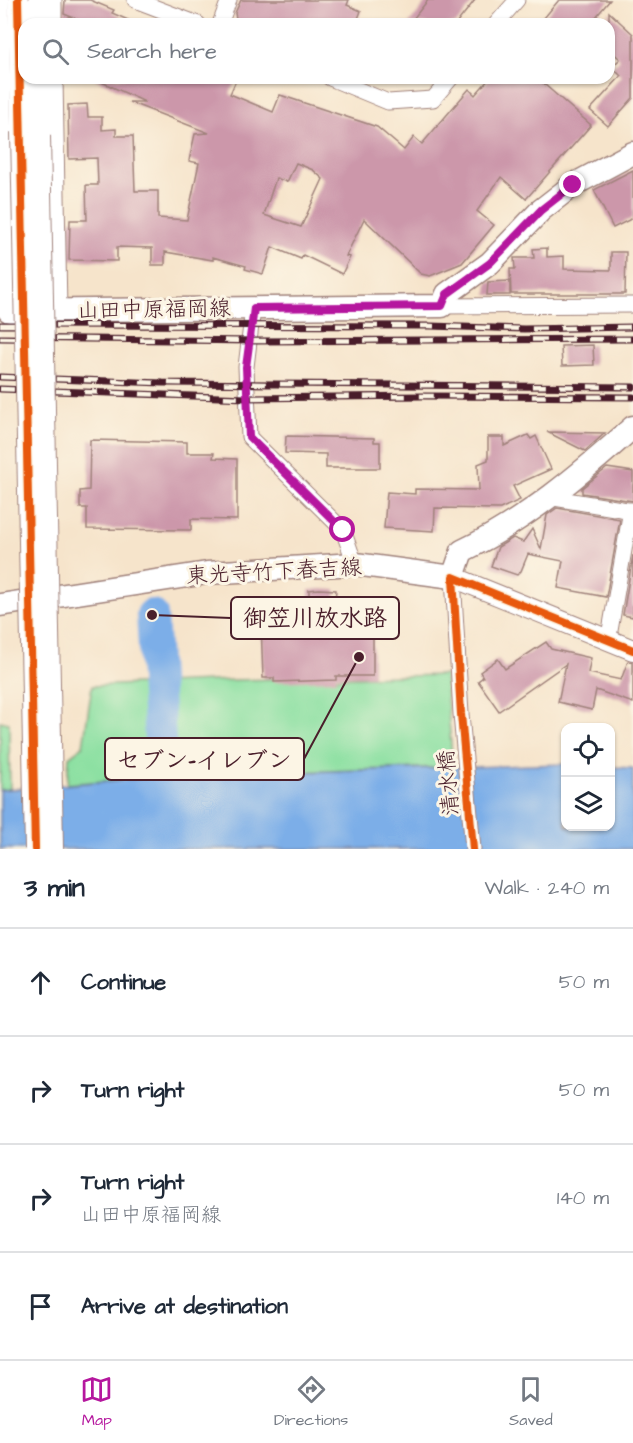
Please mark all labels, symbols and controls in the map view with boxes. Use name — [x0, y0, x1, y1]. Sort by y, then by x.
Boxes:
search box — [18, 18, 615, 84]
icon: search — [39, 35, 72, 68]
text: Search here — [87, 36, 217, 67]
route end — [559, 171, 585, 197]
street label: 山田中原福岡線 — [77, 293, 231, 327]
route start — [329, 516, 355, 542]
street label: 東光寺竹下春吉線 — [185, 552, 363, 592]
callout: 御笠川放水路 — [231, 597, 399, 639]
text: 御笠川放水路 — [243, 602, 387, 636]
map controls — [561, 723, 615, 831]
button: locate — [561, 723, 615, 777]
callout: セブン-イレブン — [105, 738, 304, 780]
text: セブン-イレブン — [116, 744, 292, 778]
street label: 清水橋 — [431, 749, 467, 817]
button: layers — [561, 777, 615, 831]
text: 3 min — [24, 870, 85, 906]
text: Walk · 240 m — [485, 874, 609, 902]
icon: ahead — [24, 966, 57, 999]
text: Continue — [81, 967, 166, 998]
text: 50 m — [559, 968, 609, 996]
icon: right — [24, 1074, 57, 1107]
text: Turn right — [81, 1075, 184, 1106]
text: 50 m — [559, 1076, 609, 1104]
text: Turn right — [81, 1167, 184, 1198]
icon: right — [24, 1182, 57, 1215]
text: 140 m — [557, 1184, 609, 1212]
text: 山田中原福岡線 — [81, 1201, 221, 1229]
icon: arrive — [24, 1290, 57, 1323]
text: Arrive at destination — [81, 1291, 288, 1322]
tab: Map — [80, 1373, 113, 1431]
tab: Directions — [274, 1373, 348, 1431]
tab: Saved — [509, 1373, 553, 1431]

